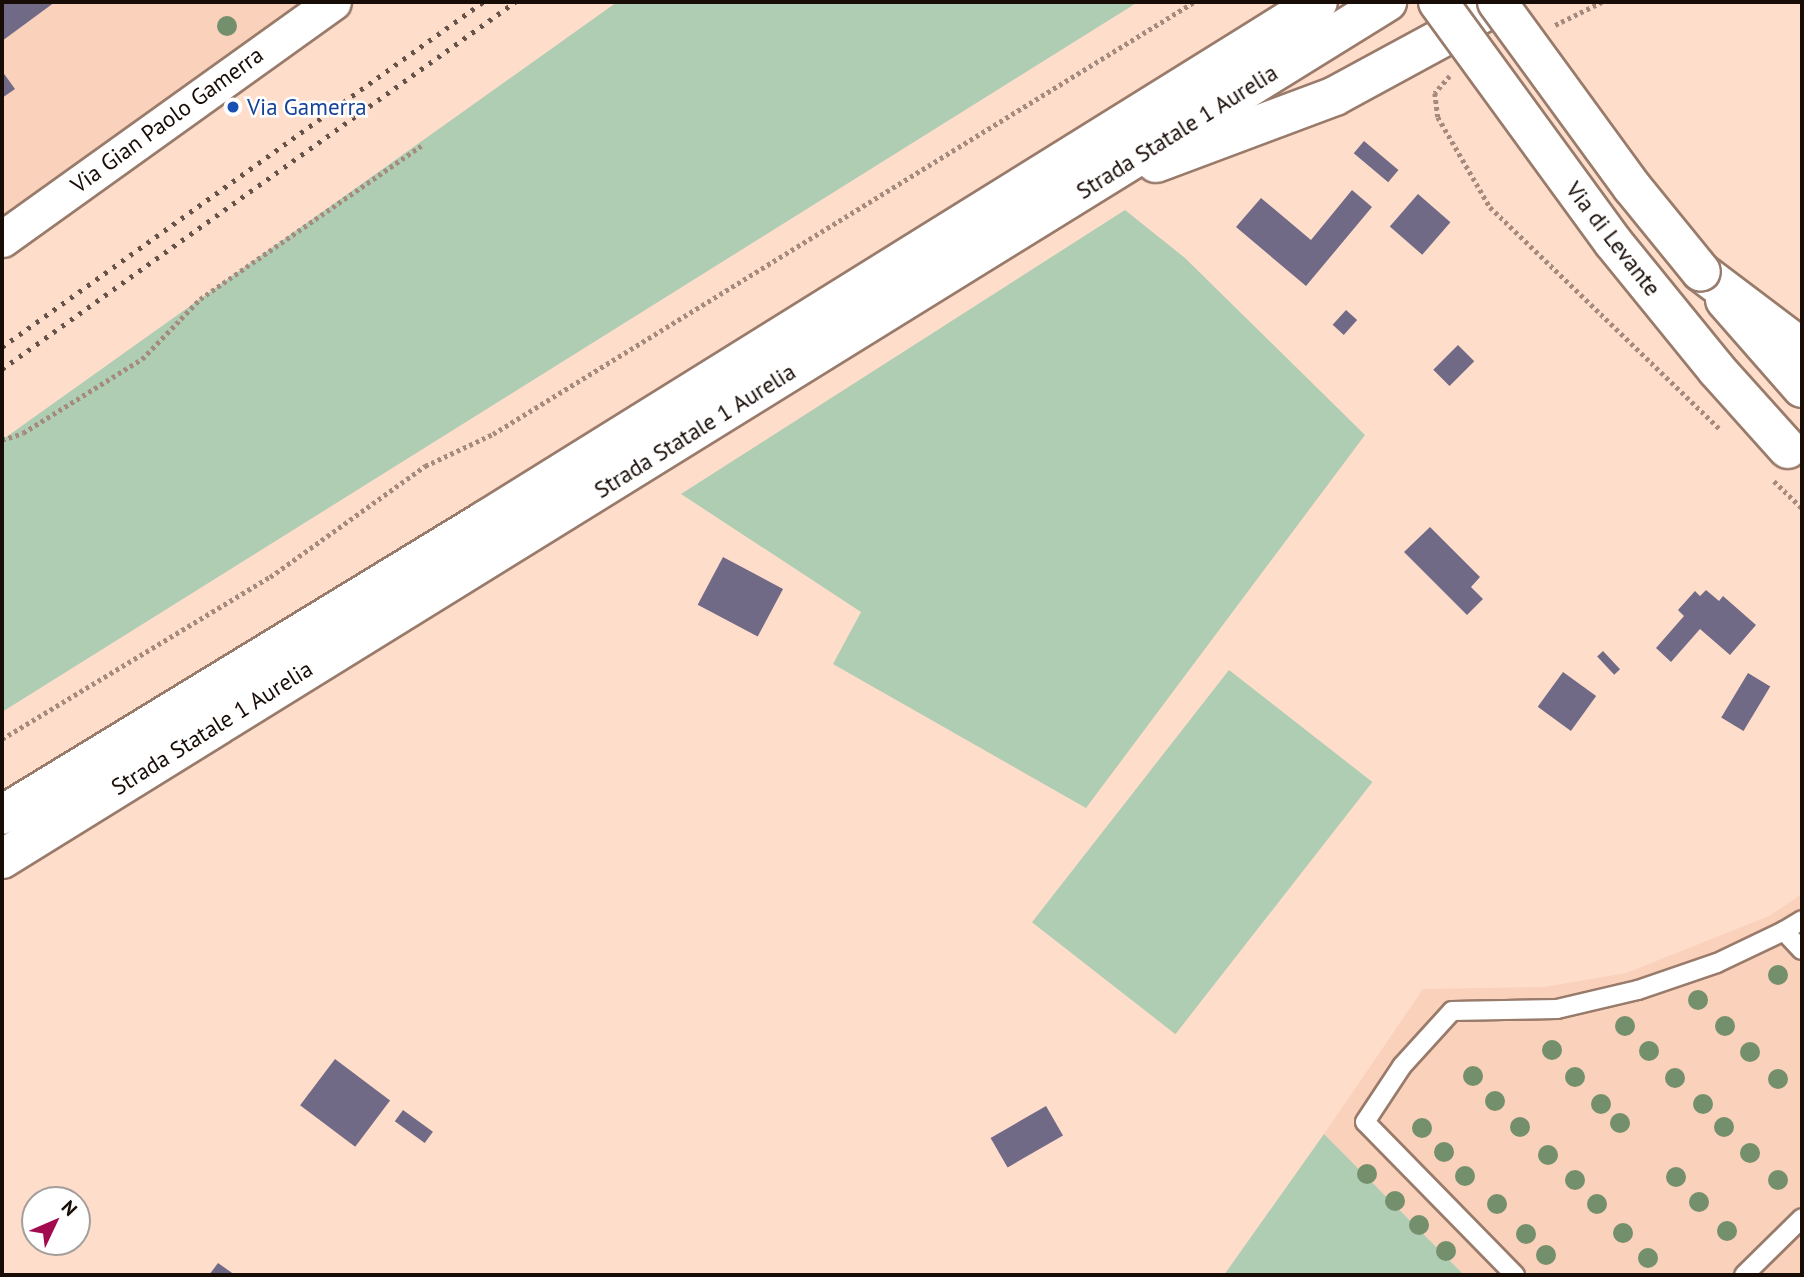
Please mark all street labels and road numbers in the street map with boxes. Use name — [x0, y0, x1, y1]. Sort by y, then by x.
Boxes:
street label: Via Gian Paolo Gamerra — [65, 41, 269, 199]
street label: Strada Statale 1 Aurelia — [1071, 59, 1283, 205]
street label: Via di Levante — [1560, 176, 1666, 302]
street label: Strada Statale 1 Aurelia — [589, 358, 801, 504]
street label: Strada Statale 1 Aurelia — [106, 655, 318, 801]

